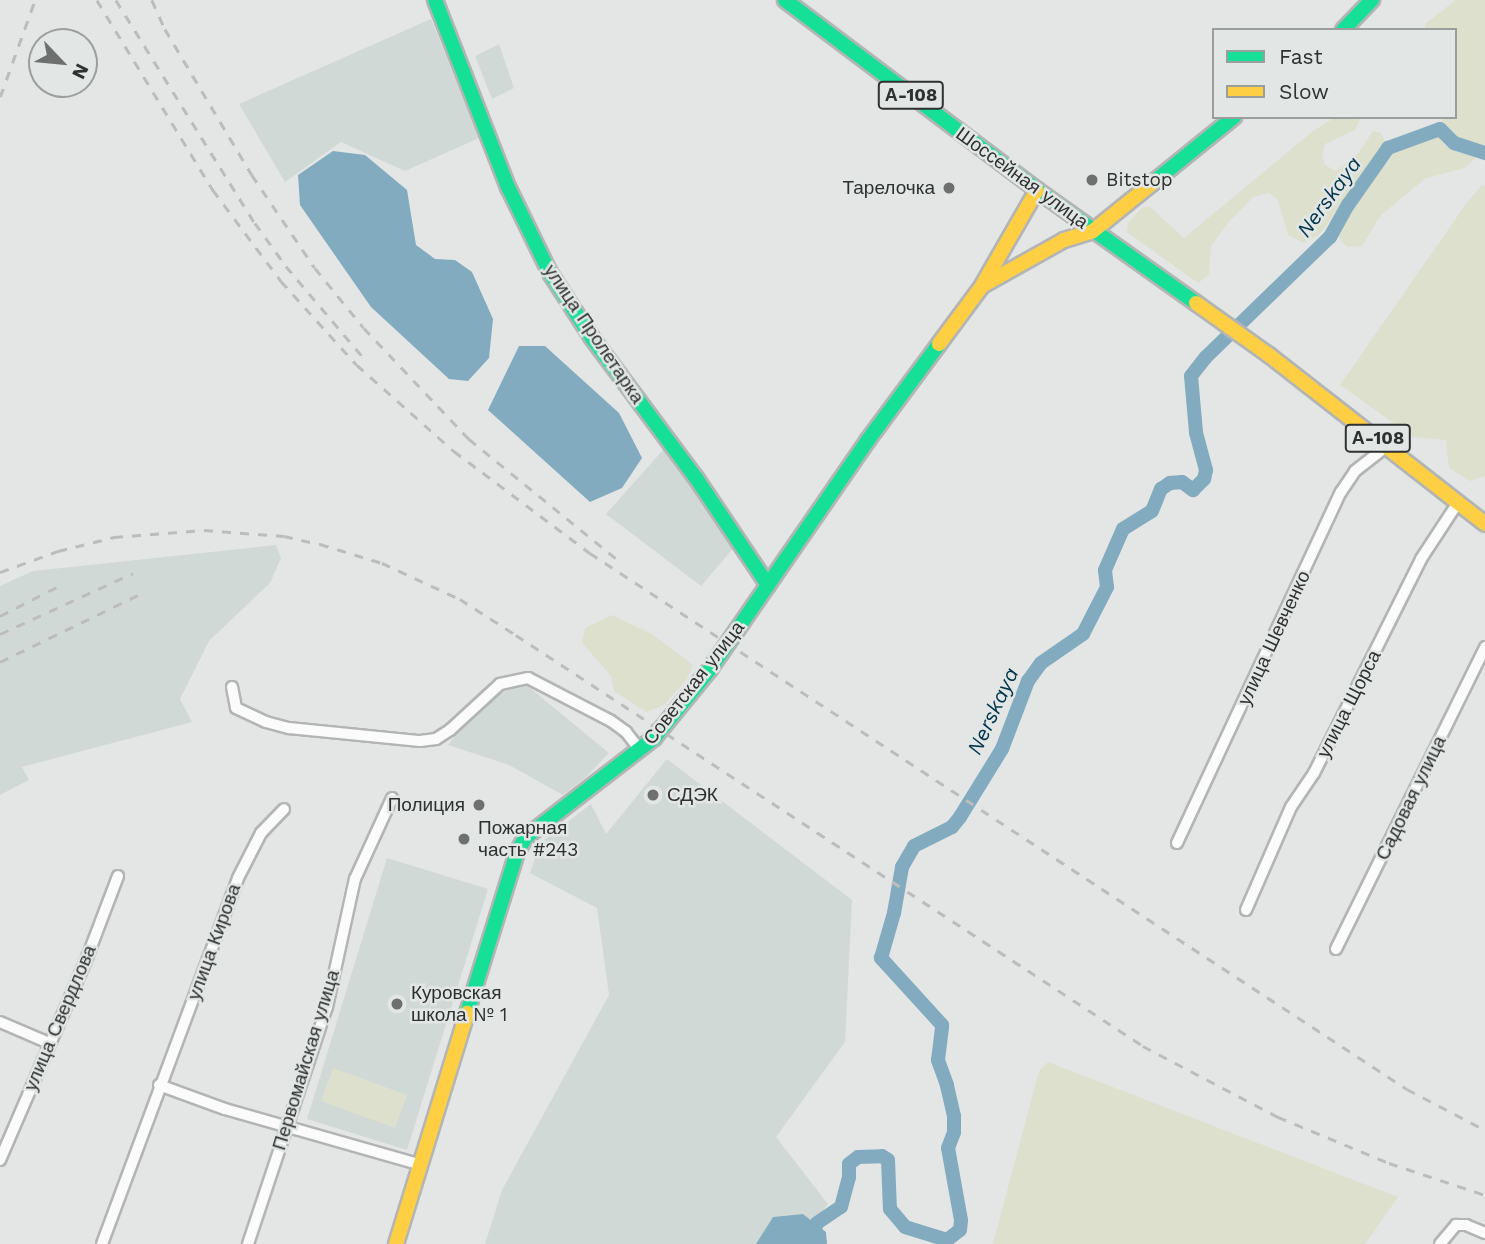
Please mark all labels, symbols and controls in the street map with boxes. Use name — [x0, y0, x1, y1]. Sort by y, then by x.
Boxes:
north arrow — [28, 28, 98, 98]
legend — [1212, 28, 1457, 119]
text: Fast — [1279, 44, 1323, 69]
text: N — [67, 60, 94, 83]
text: Slow — [1279, 79, 1329, 104]
road number: А-108 — [878, 80, 944, 110]
street label: Шоссейная улица — [951, 122, 1093, 234]
water label: Nerskaya — [1291, 152, 1367, 242]
place label: Bitstop — [1106, 169, 1173, 191]
marker: Bitstop — [1084, 172, 1100, 188]
place label: Тарелочка — [843, 177, 935, 199]
marker: Тарелочка — [941, 180, 957, 196]
street label: улица Пролетарка — [539, 260, 649, 408]
road number: А-108 — [1345, 424, 1411, 452]
street label: улица Шевченко — [1233, 567, 1315, 709]
street label: Советская улица — [639, 617, 749, 749]
street label: улица Щорса — [1312, 646, 1386, 762]
water label: Nerskaya — [962, 663, 1024, 759]
street label: Садовая улица — [1371, 732, 1451, 864]
place label: СДЭК — [667, 784, 718, 806]
marker: СДЭК — [645, 787, 661, 803]
place label: Полиция — [388, 794, 465, 816]
marker: Полиция — [471, 797, 487, 813]
place label: Пожарная часть #243 — [478, 817, 578, 861]
marker: Пожарная часть #243 — [456, 831, 472, 847]
street label: улица Кирова — [182, 881, 246, 1003]
street label: улица Свердлова — [19, 942, 101, 1094]
street label: Первомайская улица — [268, 967, 344, 1153]
place label: Куровская школа № 1 — [411, 982, 508, 1026]
marker: Куровская школа № 1 — [389, 996, 405, 1012]

